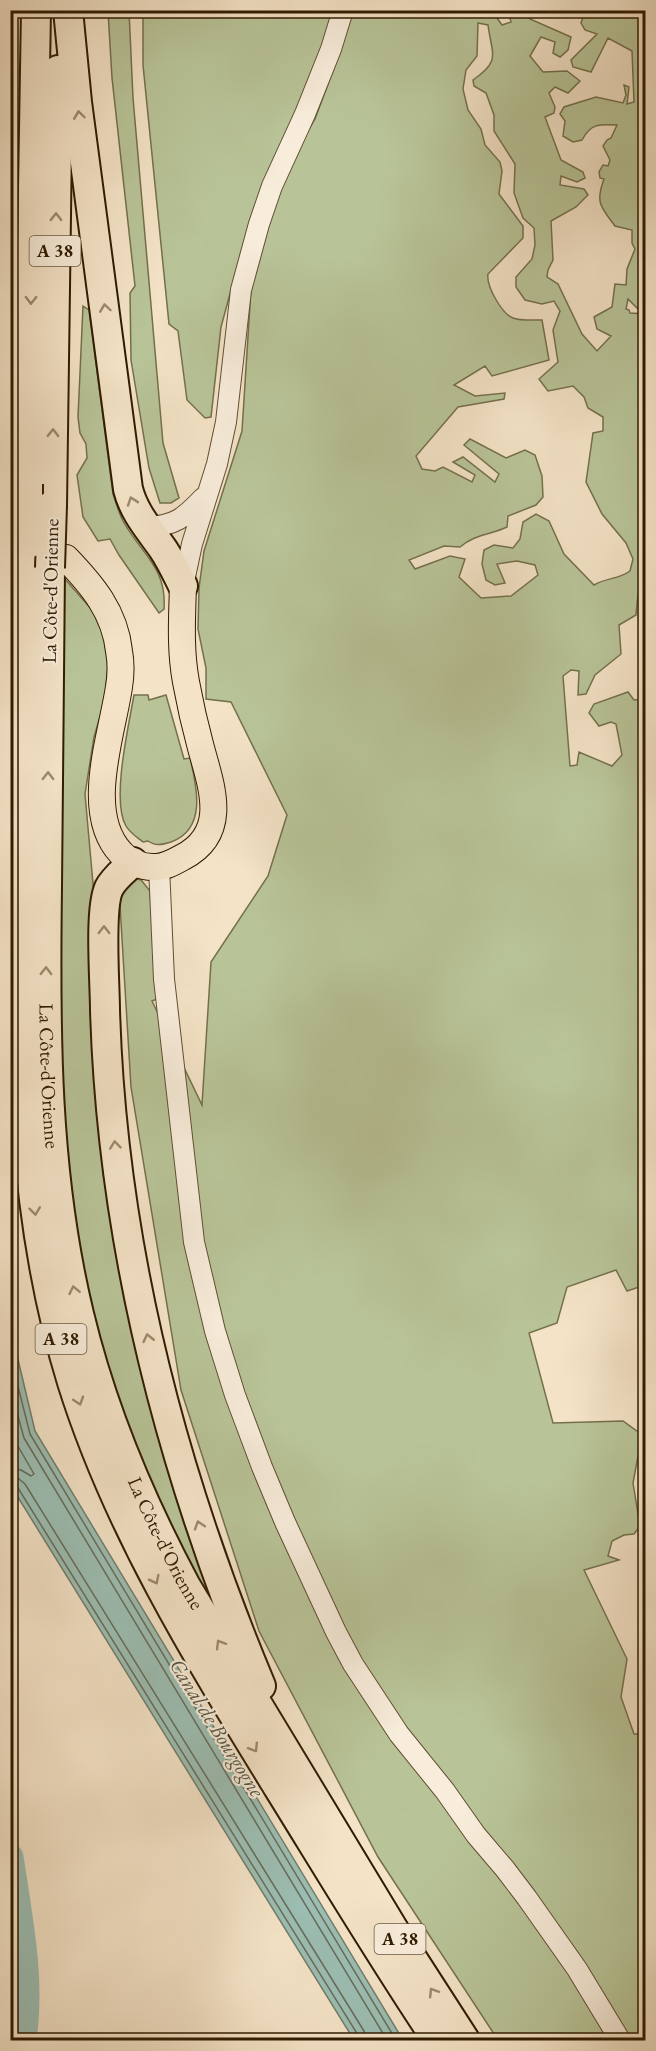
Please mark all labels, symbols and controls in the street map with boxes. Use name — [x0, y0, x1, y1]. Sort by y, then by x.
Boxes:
one-way arrow — [73, 110, 85, 119]
one-way arrow — [50, 213, 62, 222]
road number: A 38 — [29, 236, 80, 266]
one-way arrow — [25, 295, 37, 304]
one-way arrow — [99, 303, 111, 312]
one-way arrow — [46, 429, 59, 438]
one-way arrow — [127, 496, 140, 507]
street label: La Côte-d'Orienne — [36, 518, 64, 664]
one-way arrow — [42, 772, 54, 781]
one-way arrow — [98, 925, 110, 934]
one-way arrow — [39, 967, 52, 976]
street label: La Côte-d'Orienne — [33, 1003, 66, 1150]
one-way arrow — [109, 1141, 122, 1150]
one-way arrow — [29, 1206, 41, 1215]
one-way arrow — [68, 1286, 81, 1296]
road number: A 38 — [36, 1324, 86, 1354]
one-way arrow — [142, 1333, 155, 1343]
one-way arrow — [71, 1395, 84, 1406]
street label: La Côte-d'Orienne — [122, 1473, 210, 1614]
one-way arrow — [194, 1520, 207, 1531]
one-way arrow — [148, 1573, 159, 1584]
one-way arrow — [215, 1640, 227, 1650]
water label: Canal de Bourgogne — [164, 1653, 271, 1803]
one-way arrow — [246, 1742, 258, 1752]
road number: A 38 — [374, 1924, 426, 1954]
one-way arrow — [429, 1987, 440, 1998]

